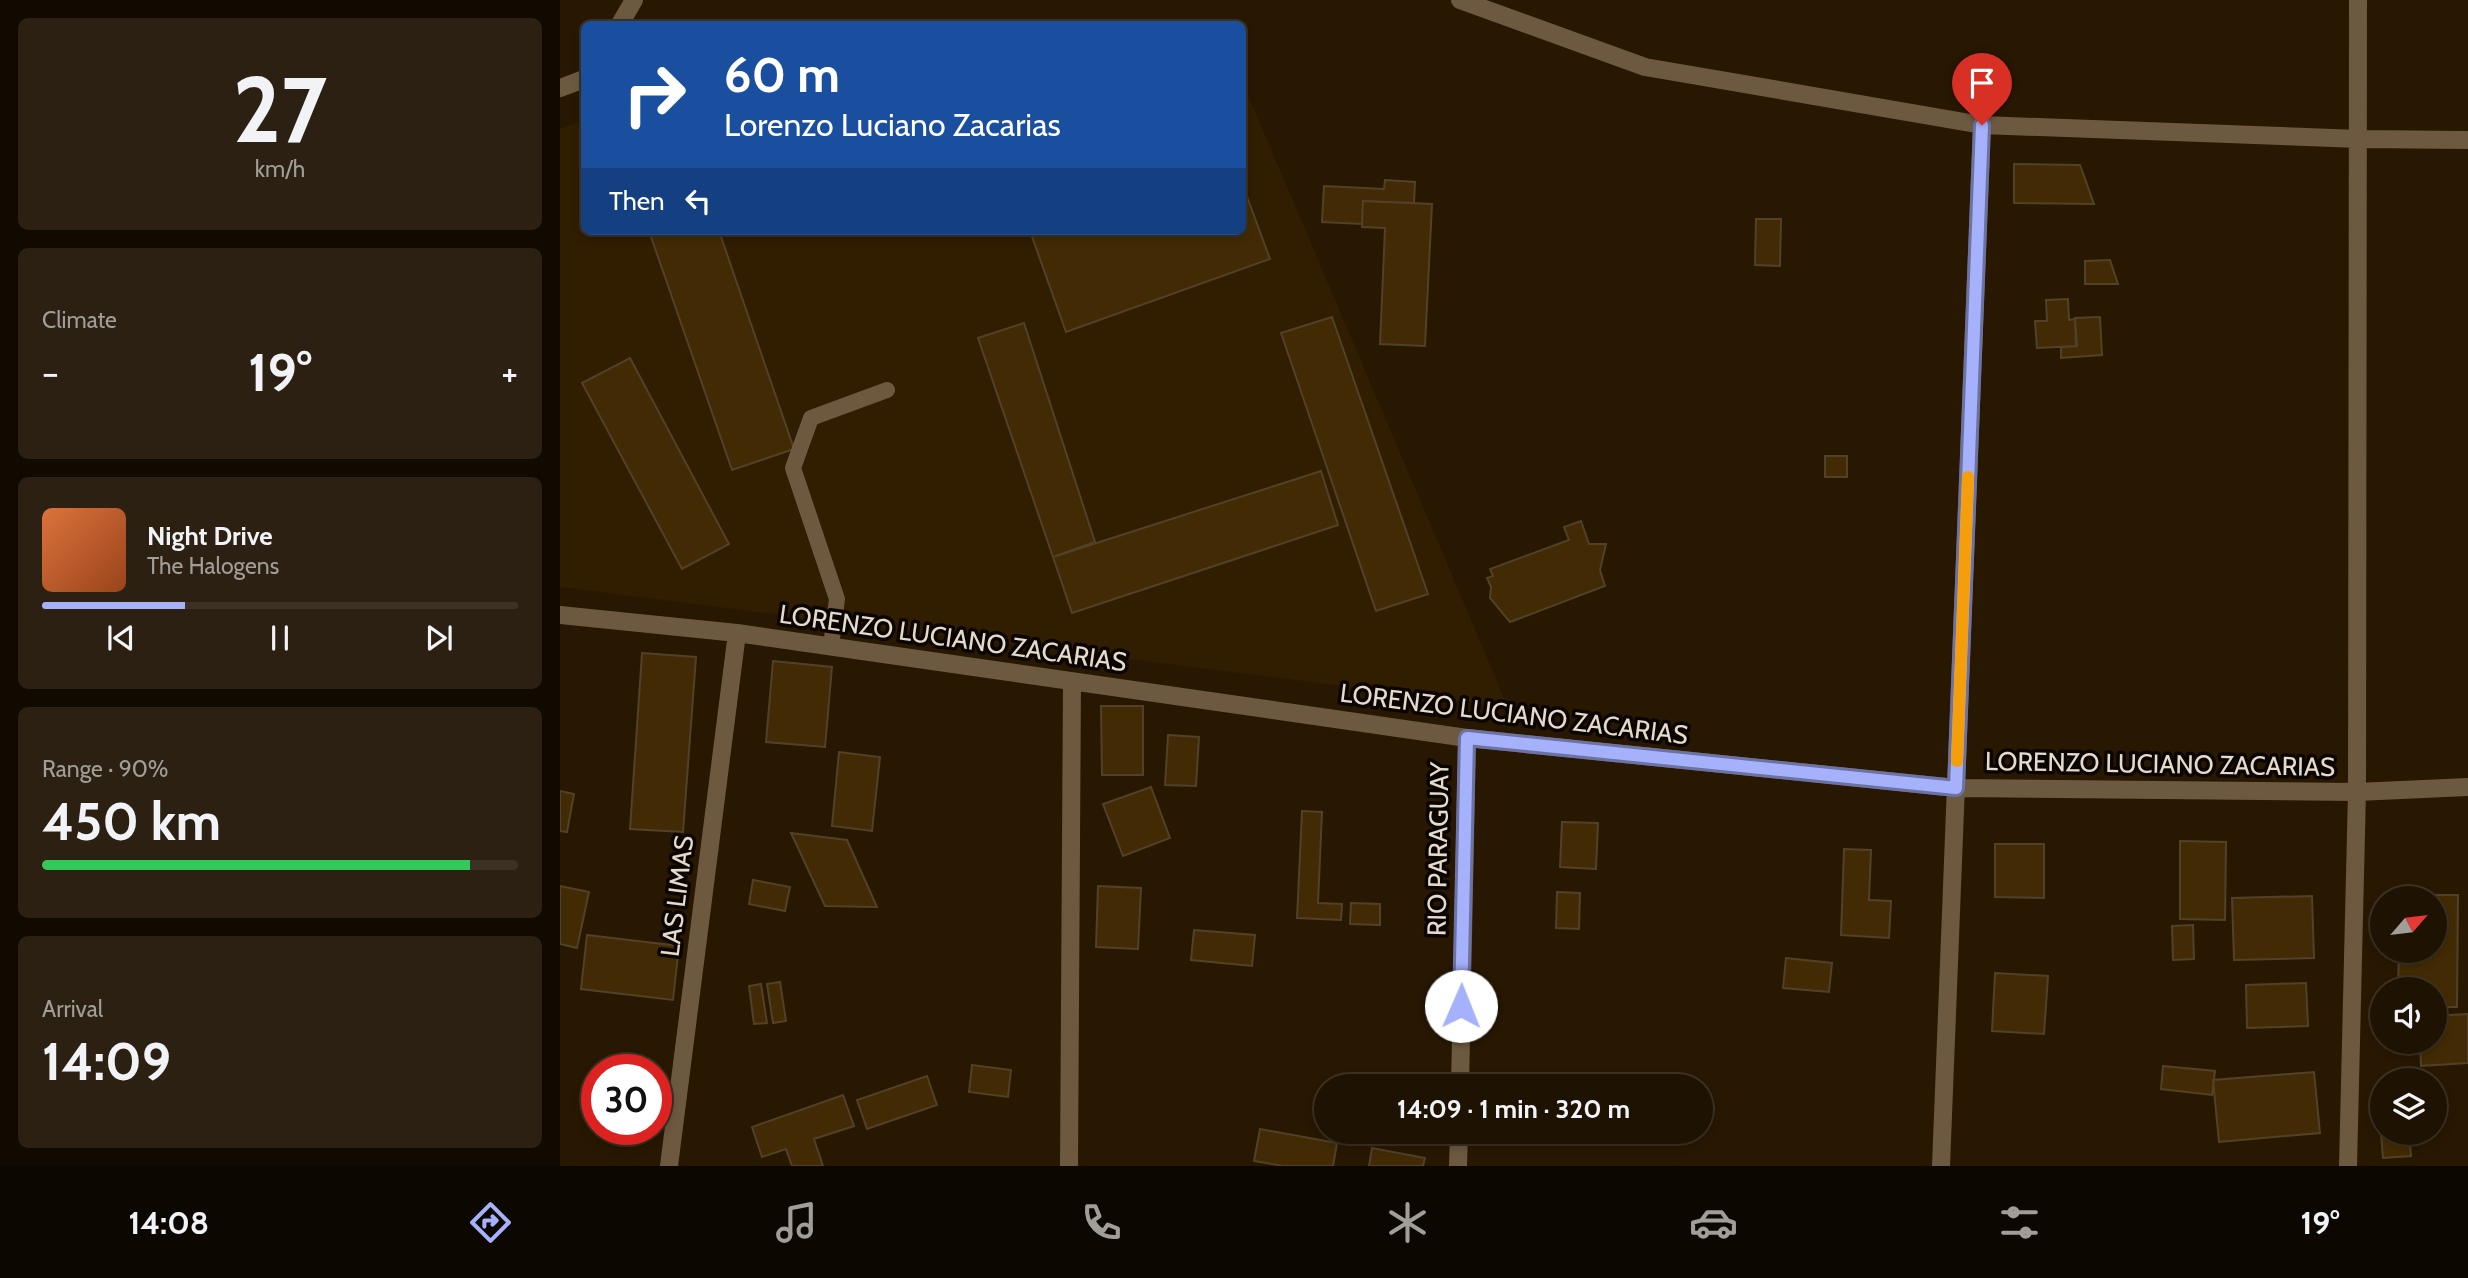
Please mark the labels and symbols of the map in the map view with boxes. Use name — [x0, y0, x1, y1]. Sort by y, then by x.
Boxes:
pin — [1952, 53, 2012, 125]
street label: LORENZO LUCIANO ZACARIAS — [777, 598, 1129, 678]
street label: LORENZO LUCIANO ZACARIAS — [1338, 677, 1690, 751]
street label: LORENZO LUCIANO ZACARIAS — [1985, 745, 2335, 783]
street label: RIO PARAGUAY — [1420, 761, 1456, 936]
street label: LAS LIMAS — [654, 834, 700, 958]
north arrow — [2370, 886, 2446, 962]
position arrow — [1424, 969, 1498, 1043]
speed limit sign: 30 — [581, 1054, 672, 1145]

